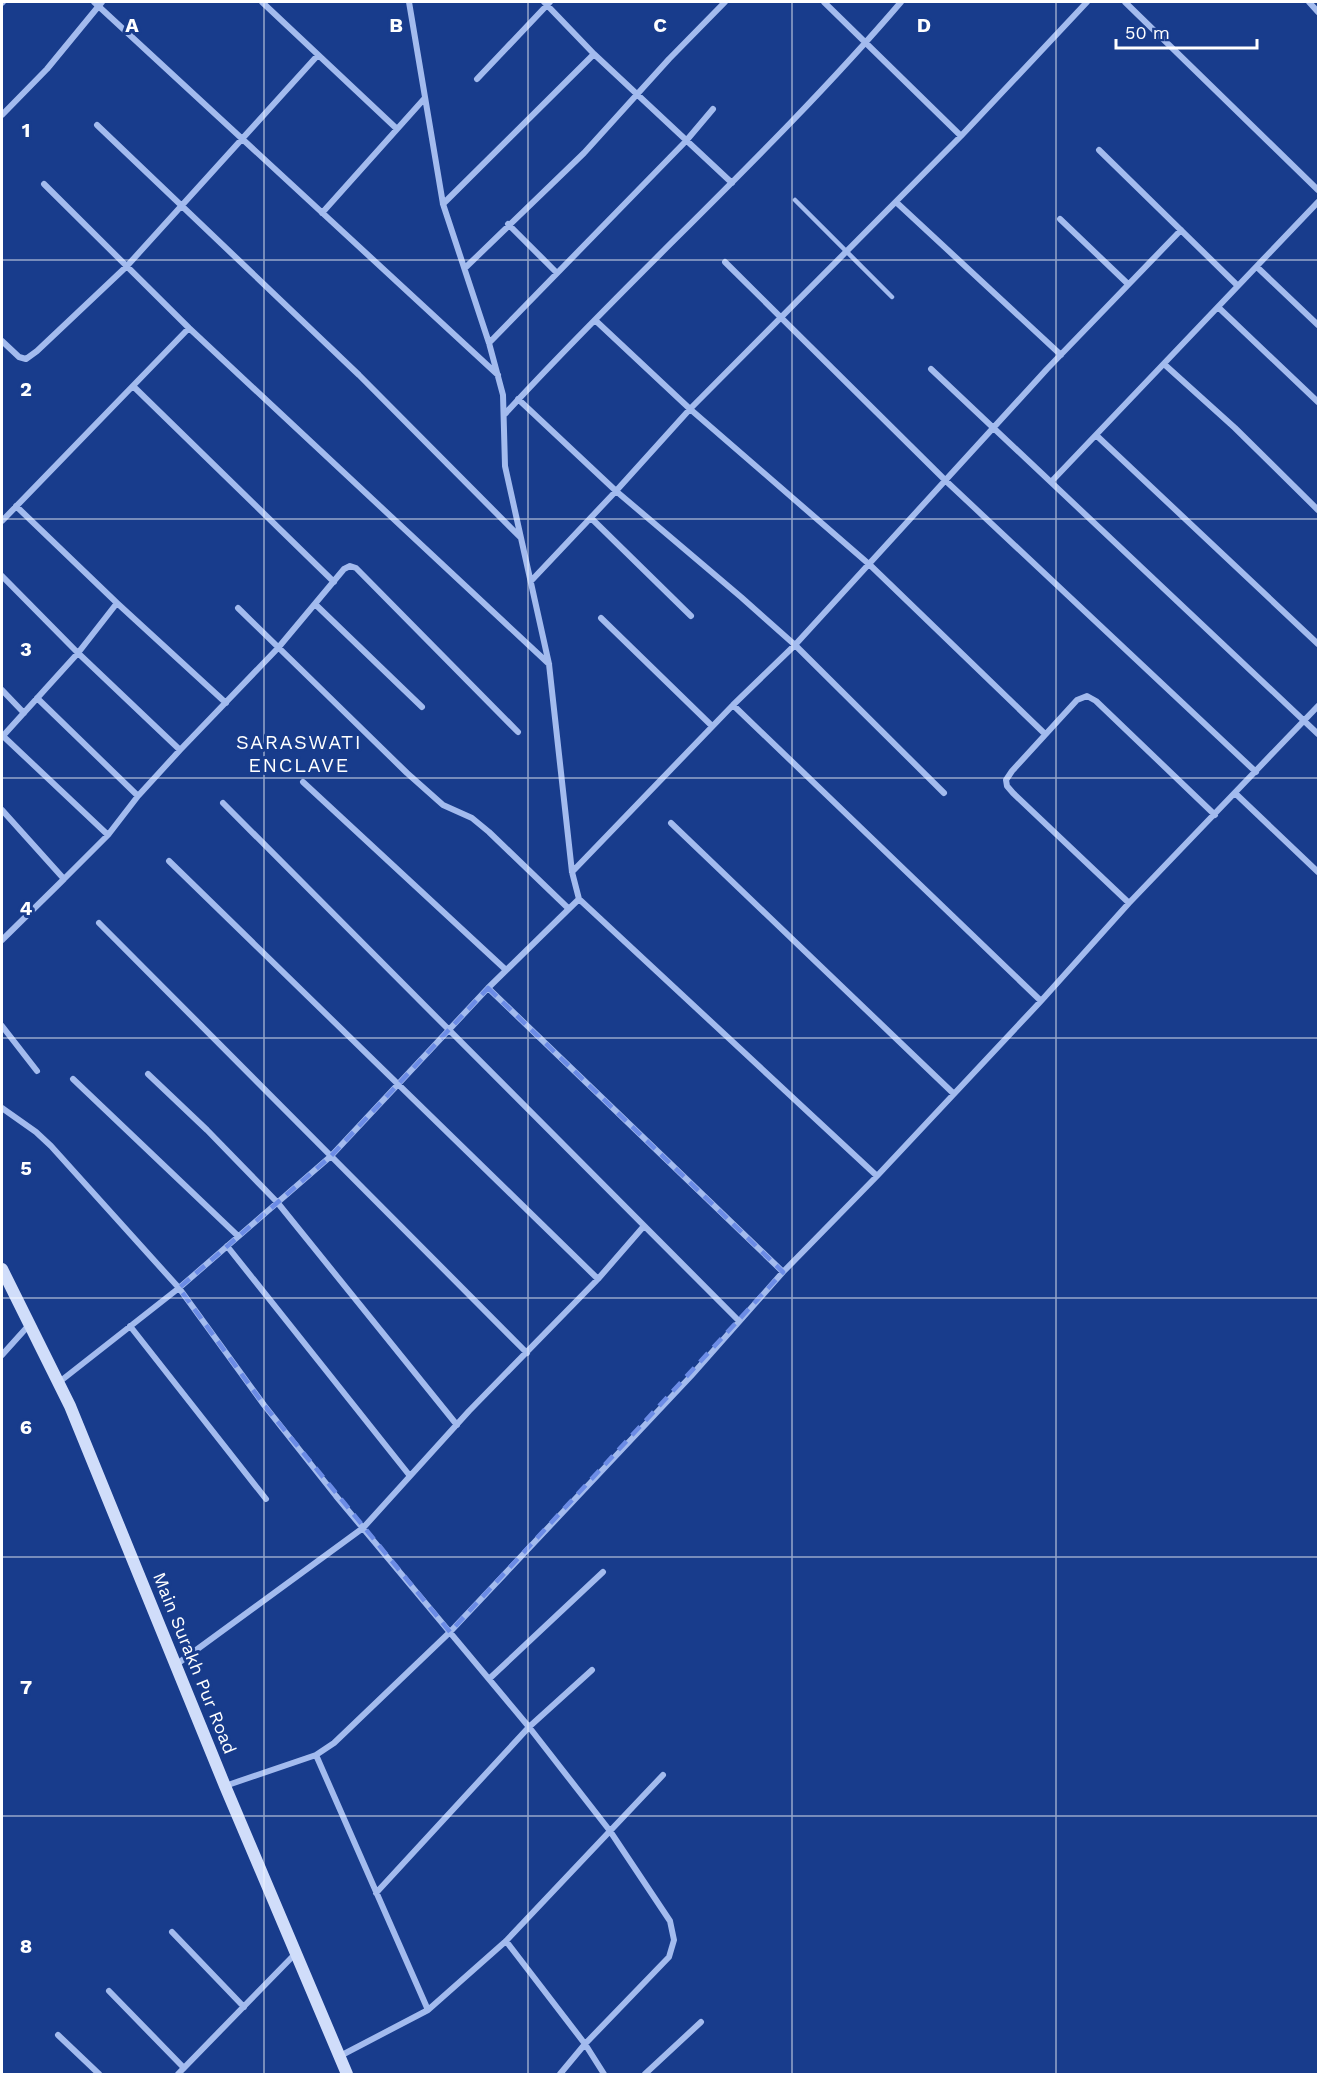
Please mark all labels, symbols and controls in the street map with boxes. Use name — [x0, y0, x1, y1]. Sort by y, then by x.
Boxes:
scale bar — [1116, 12, 1257, 50]
text: A — [125, 13, 139, 37]
text: B — [389, 13, 403, 37]
text: C — [653, 13, 667, 37]
text: D — [917, 13, 931, 37]
text: 50 m — [1125, 22, 1170, 43]
text: 1 — [22, 118, 30, 142]
text: 2 — [20, 377, 32, 401]
text: 3 — [20, 637, 32, 661]
district label: SARASWATI ENCLAVE — [236, 730, 362, 777]
text: 4 — [20, 896, 33, 920]
text: 5 — [20, 1156, 32, 1180]
text: 6 — [20, 1415, 32, 1439]
street label: Main Surakh Pur Road — [149, 1569, 241, 1757]
text: 7 — [20, 1675, 32, 1699]
text: 8 — [20, 1934, 32, 1958]

